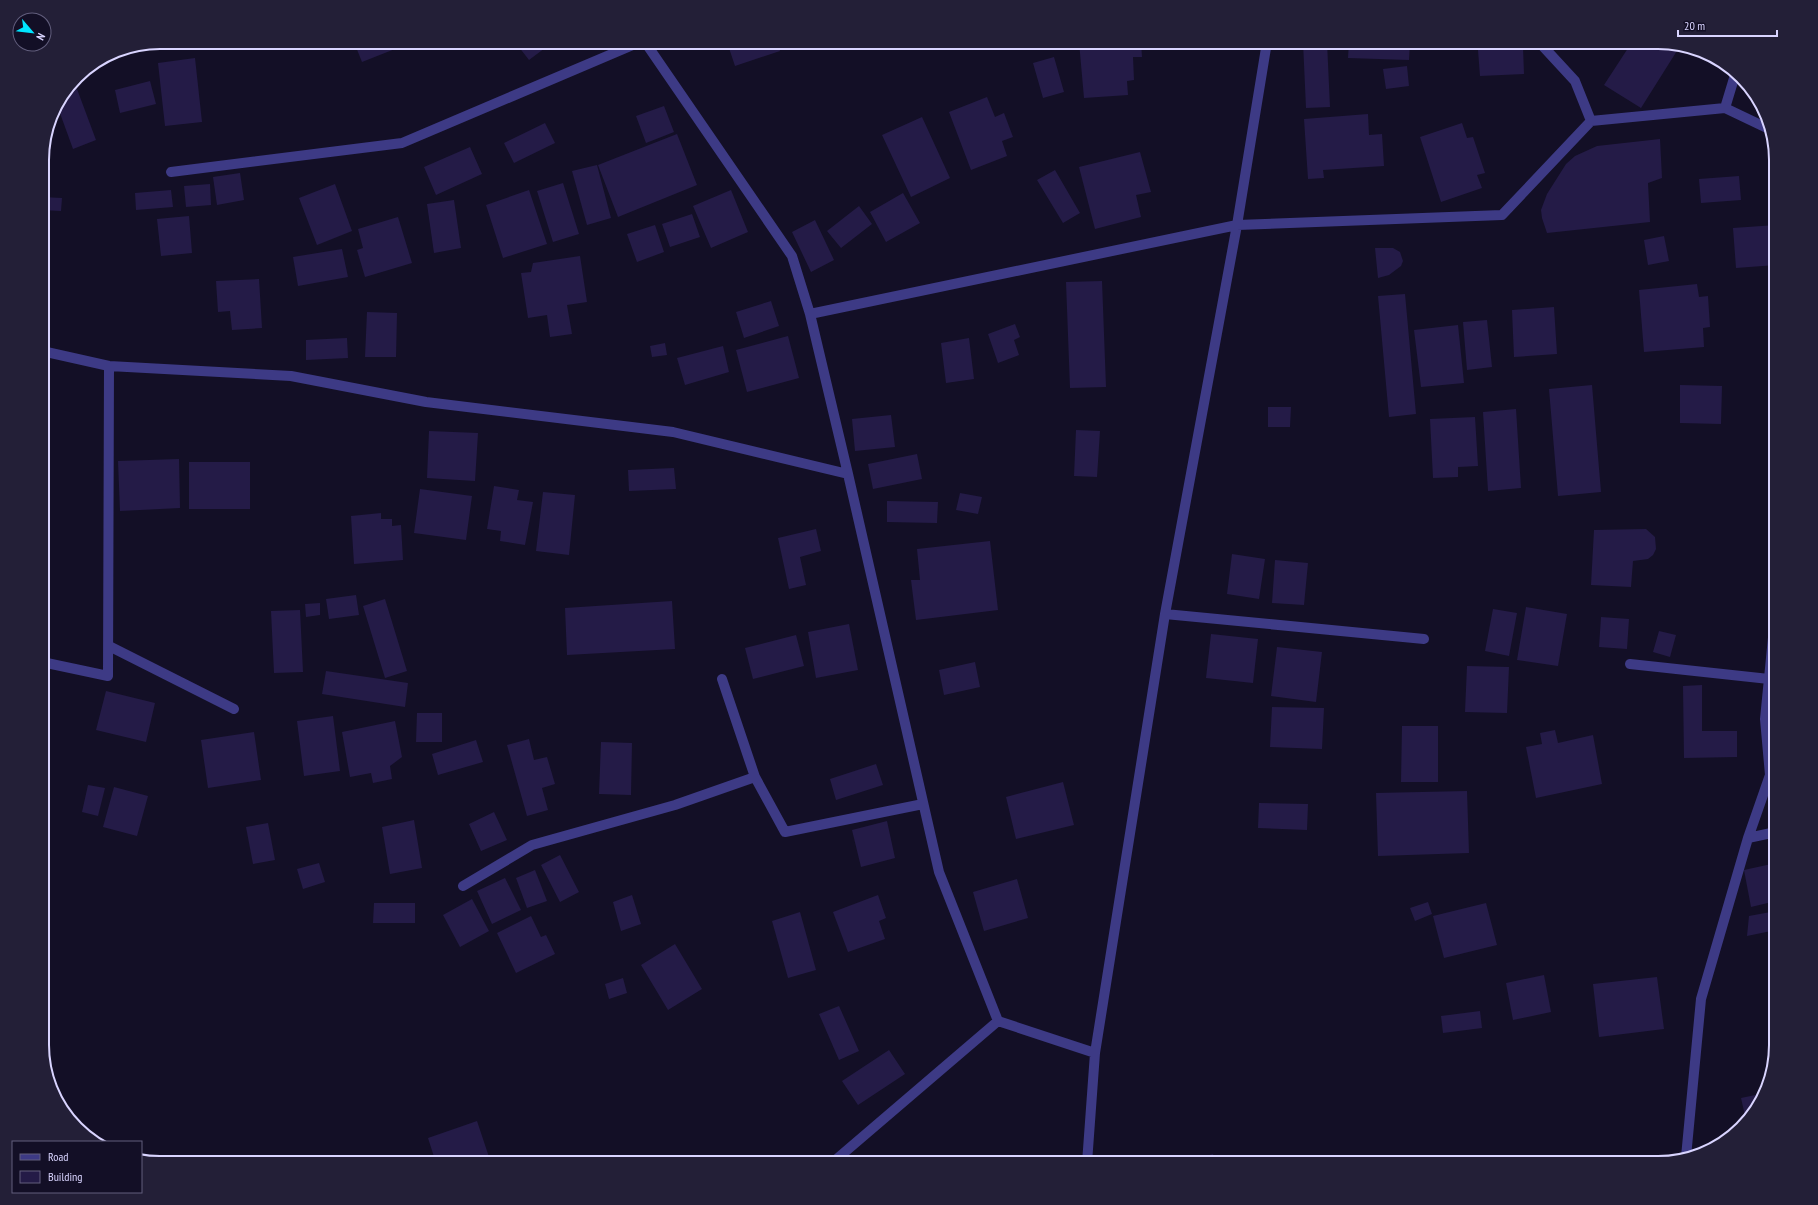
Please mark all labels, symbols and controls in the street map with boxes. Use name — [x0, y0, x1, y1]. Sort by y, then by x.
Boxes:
north arrow — [12, 12, 52, 52]
scale bar — [1678, 12, 1777, 38]
text: 20 m — [1684, 18, 1705, 33]
text: N — [33, 31, 48, 43]
legend — [12, 1141, 142, 1193]
text: Road — [48, 1149, 68, 1164]
text: Building — [48, 1169, 83, 1184]

